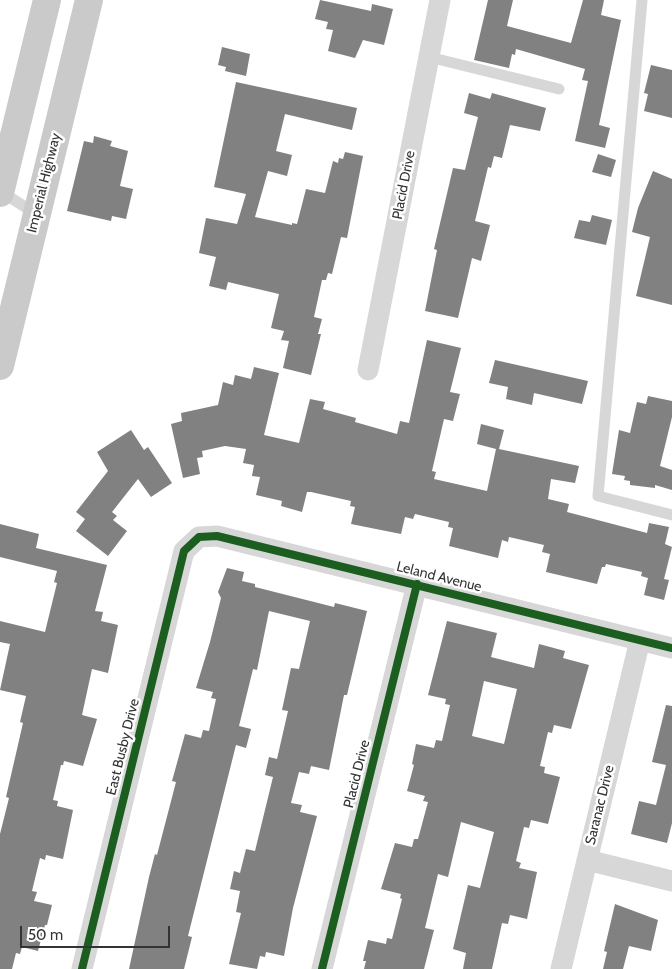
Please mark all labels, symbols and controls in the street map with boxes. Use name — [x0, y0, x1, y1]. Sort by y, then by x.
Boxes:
street label: Imperial Highway — [24, 131, 64, 235]
street label: Placid Drive — [389, 149, 419, 221]
street label: Leland Avenue — [395, 558, 483, 596]
street label: East Busby Drive — [103, 697, 143, 797]
street label: Placid Drive — [340, 738, 374, 810]
street label: Saranac Drive — [582, 763, 618, 847]
scale bar — [22, 916, 172, 948]
text: 50 m — [28, 926, 63, 944]

